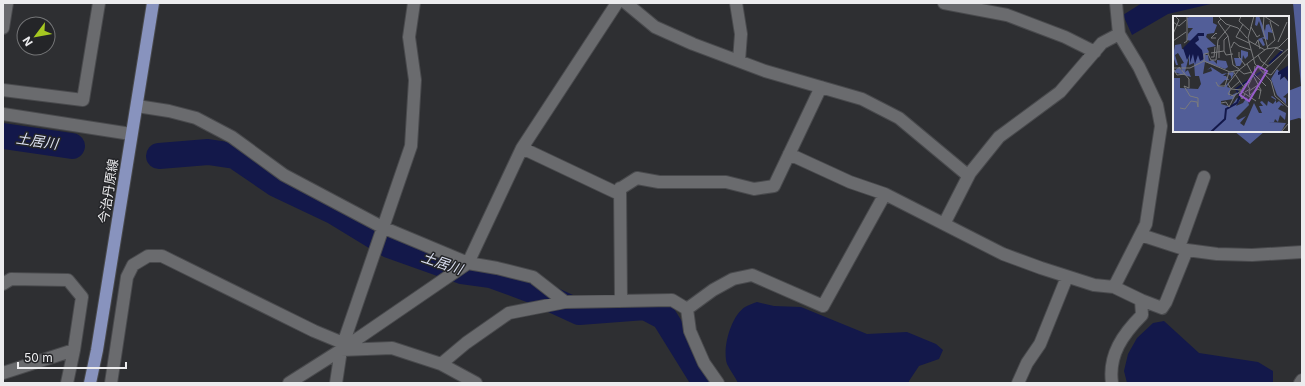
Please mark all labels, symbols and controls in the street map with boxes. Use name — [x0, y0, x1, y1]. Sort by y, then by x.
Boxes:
north arrow — [16, 16, 56, 56]
inset map — [1173, 16, 1289, 132]
text: N — [19, 34, 36, 49]
water label: 土居川 — [15, 129, 61, 152]
street label: 今治丹原線 — [95, 158, 121, 224]
water label: 土居川 — [420, 248, 467, 278]
scale bar — [18, 344, 126, 370]
text: 50 m — [24, 350, 53, 365]

